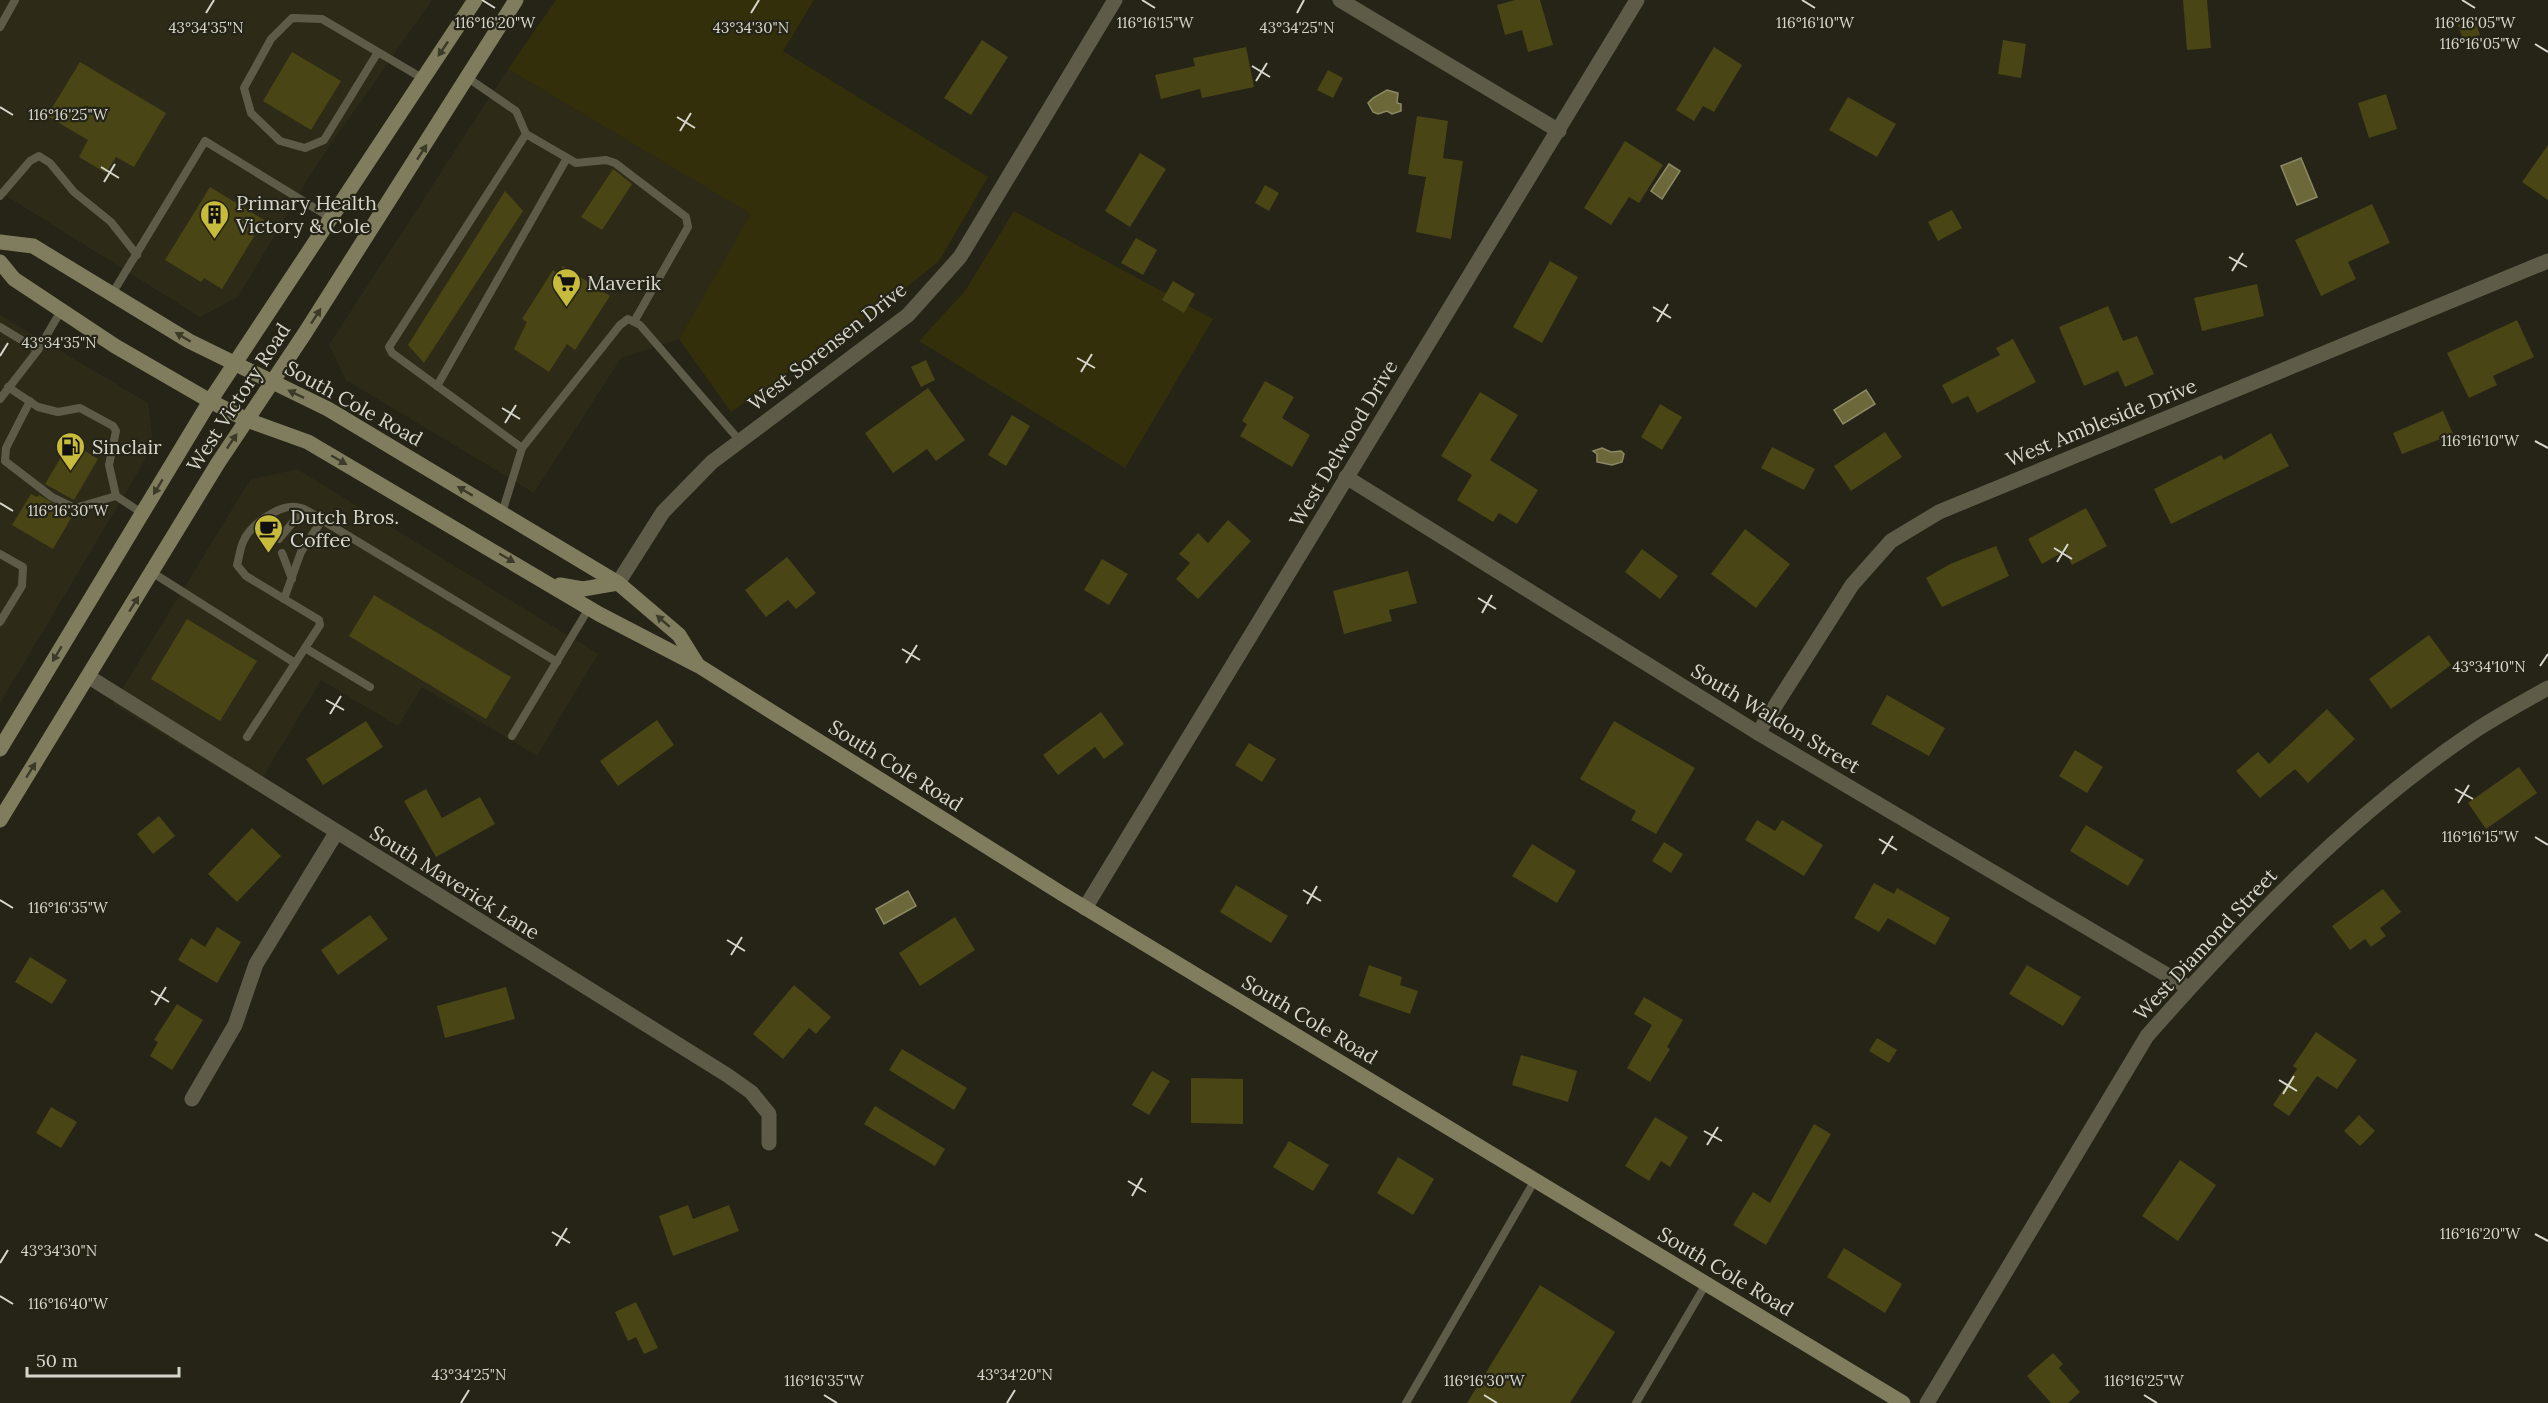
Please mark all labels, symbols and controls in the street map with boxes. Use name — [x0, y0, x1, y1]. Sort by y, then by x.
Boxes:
text: 116°16'20"W — [455, 13, 536, 32]
text: 116°16'15"W — [1117, 13, 1194, 32]
text: 116°16'10"W — [1776, 13, 1855, 32]
text: 116°16'05"W — [2435, 13, 2516, 32]
text: 43°34'35"N — [168, 18, 244, 37]
text: 43°34'30"N — [713, 18, 789, 37]
text: 43°34'25"N — [1260, 18, 1334, 37]
text: 116°16'05"W — [2440, 34, 2521, 53]
one-way arrow — [437, 41, 448, 57]
text: 116°16'25"W — [28, 105, 109, 124]
one-way arrow — [416, 144, 427, 160]
place label: Primary Health Victory & Cole — [235, 190, 377, 238]
building icon: Primary Health Victory & Cole — [199, 198, 231, 240]
supermarket icon: Maverik — [550, 266, 582, 308]
place label: Maverik — [587, 270, 662, 295]
street label: West Sorensen Drive — [743, 276, 911, 416]
one-way arrow — [310, 308, 321, 324]
street label: West Victory Road — [181, 318, 295, 476]
one-way arrow — [174, 332, 191, 342]
text: 43°34'35"N — [21, 333, 97, 352]
street label: South Cole Road — [281, 355, 427, 451]
street label: West Delwood Drive — [1283, 355, 1403, 531]
street label: West Ambleside Drive — [2002, 372, 2200, 472]
one-way arrow — [288, 389, 305, 398]
fuel station icon: Sinclair — [55, 430, 87, 472]
text: 116°16'10"W — [2441, 431, 2520, 450]
place label: Sinclair — [92, 434, 162, 459]
one-way arrow — [226, 434, 238, 450]
one-way arrow — [331, 454, 347, 465]
one-way arrow — [152, 479, 163, 495]
one-way arrow — [457, 486, 473, 497]
text: 116°16'30"W — [28, 501, 109, 520]
place label: Dutch Bros. Coffee — [290, 504, 399, 552]
cafe icon: Dutch Bros. Coffee — [253, 512, 285, 554]
one-way arrow — [499, 553, 516, 563]
one-way arrow — [128, 596, 139, 613]
one-way arrow — [656, 615, 671, 628]
one-way arrow — [52, 646, 62, 663]
text: 43°34'10"N — [2452, 657, 2526, 676]
street label: South Waldon Street — [1687, 658, 1865, 778]
street label: South Cole Road — [824, 714, 968, 816]
one-way arrow — [25, 762, 36, 778]
street label: South Maverick Lane — [365, 820, 545, 944]
text: 116°16'15"W — [2442, 827, 2519, 846]
street label: West Diamond Street — [2128, 863, 2282, 1025]
text: 116°16'35"W — [28, 898, 109, 917]
street label: South Cole Road — [1238, 969, 1382, 1069]
street label: South Cole Road — [1654, 1221, 1798, 1321]
text: 116°16'20"W — [2440, 1224, 2521, 1243]
text: 43°34'30"N — [21, 1241, 97, 1260]
text: 116°16'40"W — [28, 1294, 109, 1313]
scale bar — [27, 1340, 178, 1378]
text: 50 m — [36, 1349, 78, 1372]
text: 43°34'25"N — [432, 1365, 506, 1384]
text: 43°34'20"N — [977, 1365, 1053, 1384]
text: 116°16'35"W — [784, 1371, 865, 1390]
text: 116°16'30"W — [1444, 1371, 1525, 1390]
text: 116°16'25"W — [2104, 1371, 2185, 1390]

